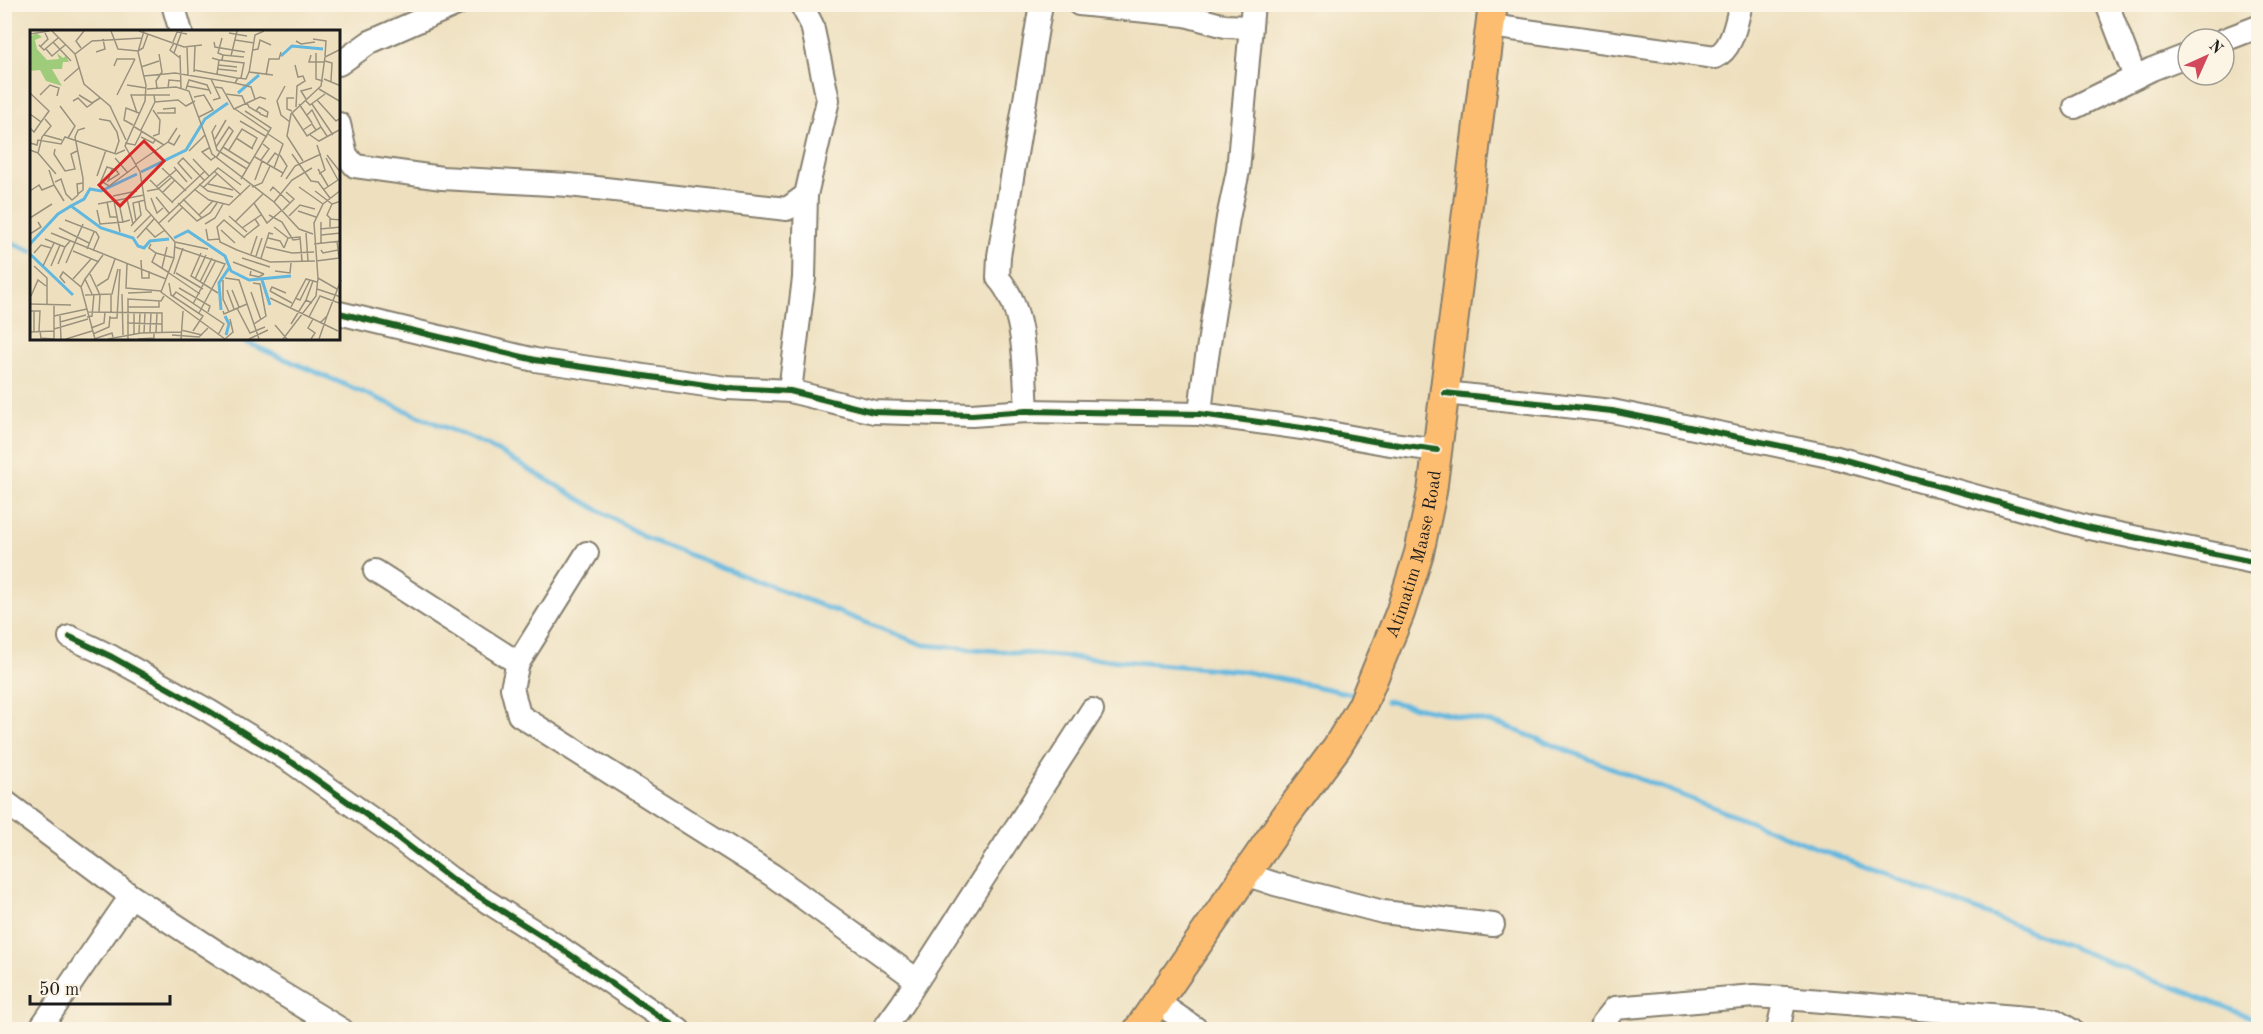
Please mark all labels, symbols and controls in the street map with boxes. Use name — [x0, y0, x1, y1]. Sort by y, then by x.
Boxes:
north arrow — [2176, 27, 2236, 87]
inset map — [30, 30, 340, 340]
text: N — [2205, 38, 2226, 58]
street label: Atimatim Maase Road — [1383, 470, 1445, 641]
scale bar — [30, 968, 170, 1006]
text: 50 m — [39, 981, 79, 999]

